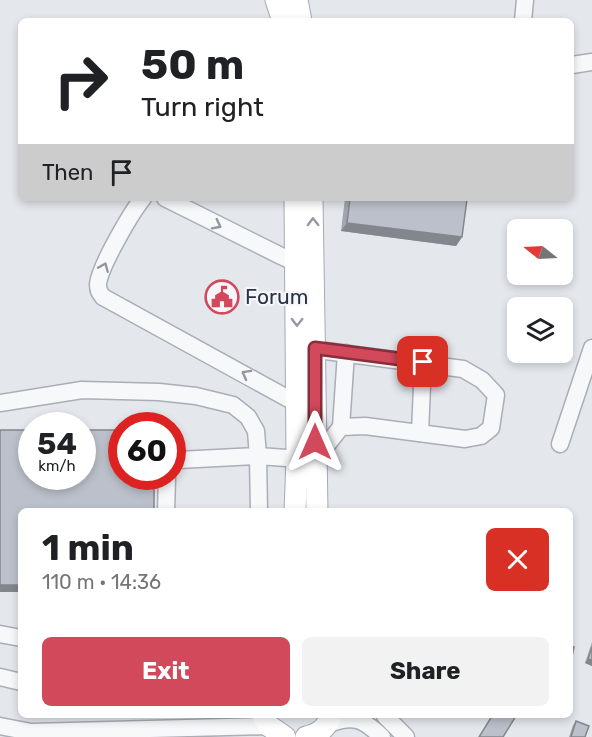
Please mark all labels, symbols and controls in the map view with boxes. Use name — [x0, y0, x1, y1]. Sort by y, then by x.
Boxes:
text: 50 m — [141, 40, 244, 90]
icon: right — [42, 42, 120, 120]
text: Turn right — [141, 91, 264, 123]
icon: arrive — [105, 156, 138, 189]
text: Then — [42, 159, 93, 186]
one-way arrow — [211, 218, 222, 229]
one-way arrow — [307, 218, 319, 227]
north arrow — [507, 219, 573, 285]
map controls — [507, 219, 573, 363]
one-way arrow — [97, 262, 109, 273]
public building icon: Forum — [204, 279, 240, 315]
place label: Forum — [245, 284, 308, 309]
button: layers — [507, 297, 573, 363]
one-way arrow — [291, 317, 303, 326]
pin — [397, 336, 448, 387]
icon: arrive — [406, 345, 439, 378]
one-way arrow — [241, 370, 252, 381]
position arrow — [283, 410, 347, 474]
speed limit sign: 60 — [108, 412, 186, 490]
text: 54 — [37, 426, 77, 462]
text: km/h — [38, 457, 76, 475]
text: 1 min — [42, 526, 134, 569]
button: close — [486, 528, 549, 591]
text: 110 m · 14:36 — [42, 570, 161, 594]
button: Exit — [42, 637, 290, 706]
button: Share — [302, 637, 549, 706]

